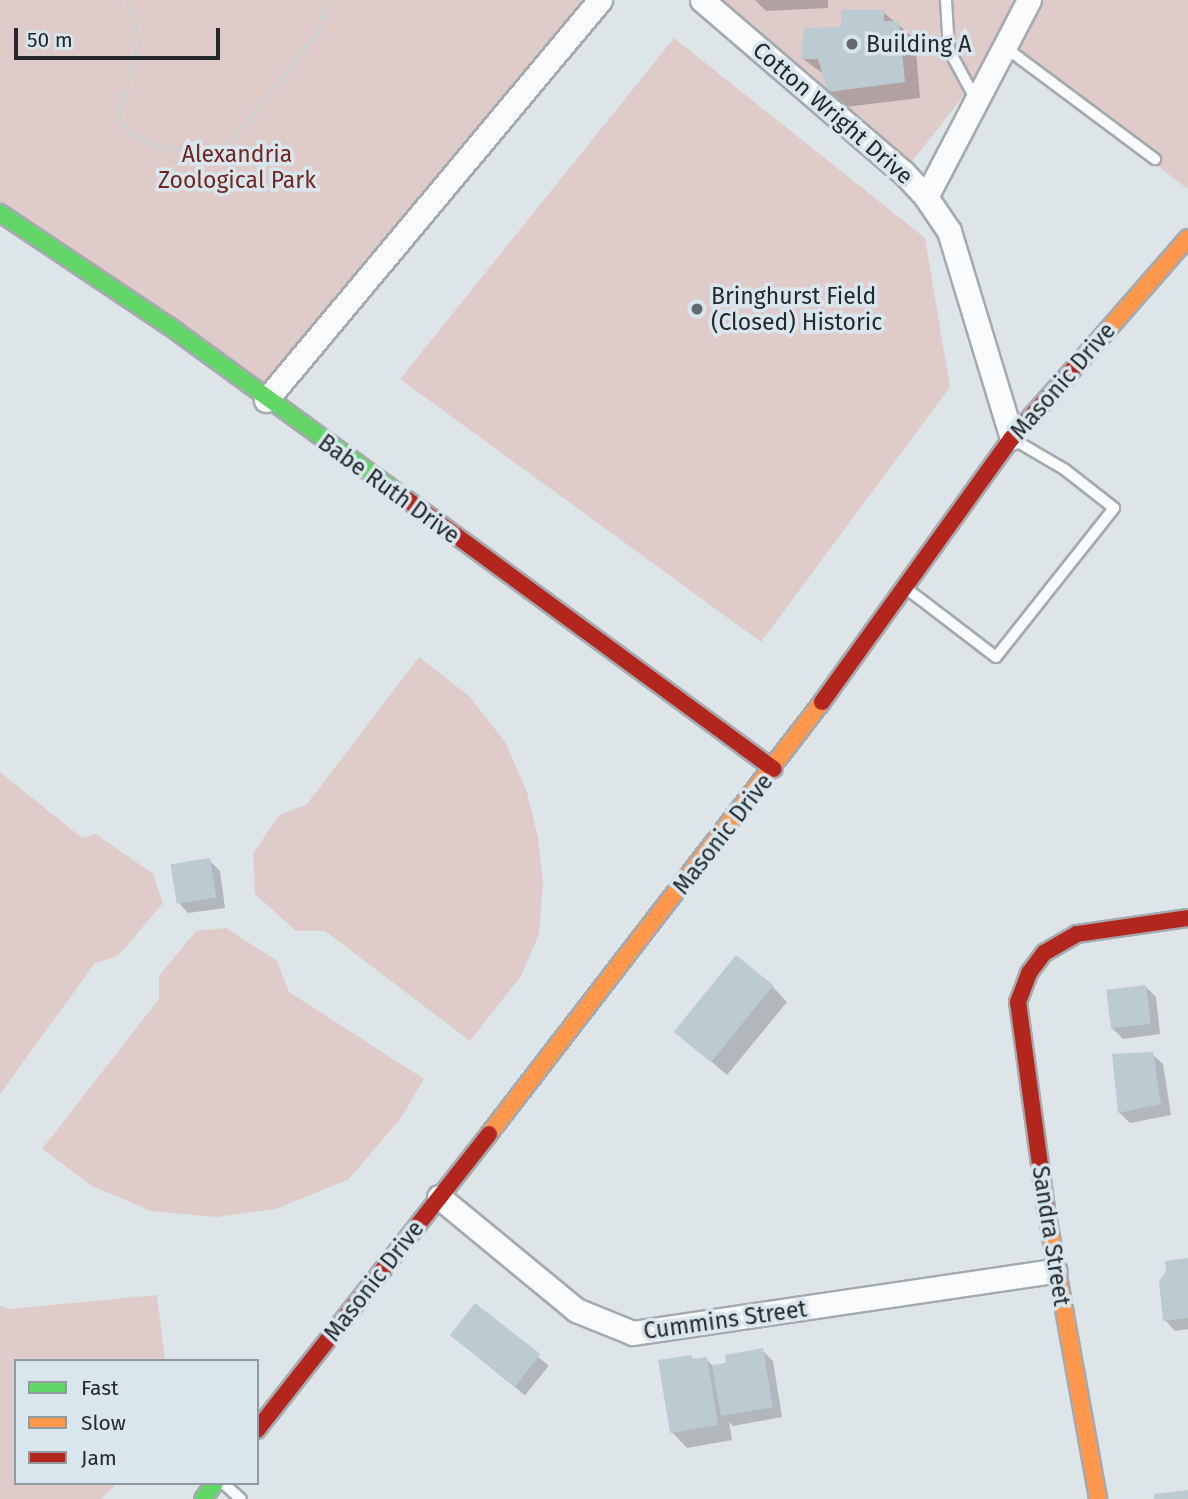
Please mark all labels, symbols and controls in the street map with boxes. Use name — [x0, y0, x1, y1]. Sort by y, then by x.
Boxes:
scale bar — [18, 14, 224, 58]
text: 50 m — [27, 27, 73, 53]
place label: Building A — [866, 30, 971, 58]
street label: Cotton Wright Drive — [747, 36, 919, 190]
marker: Building A — [844, 36, 860, 52]
park label: Alexandria Zoological Park — [158, 140, 316, 194]
place label: Bringhurst Field (Closed) Historic — [711, 282, 882, 336]
marker: Bringhurst Field (Closed) Historic — [689, 301, 705, 317]
street label: Masonic Drive — [1005, 317, 1121, 445]
street label: Babe Ruth Drive — [313, 428, 465, 550]
street label: Masonic Drive — [667, 768, 779, 900]
street label: Sandra Street — [1026, 1164, 1076, 1308]
street label: Masonic Drive — [318, 1215, 430, 1347]
street label: Cummins Street — [642, 1295, 808, 1345]
legend — [14, 1359, 259, 1485]
text: Fast — [81, 1375, 119, 1401]
text: Slow — [81, 1410, 126, 1436]
text: Jam — [81, 1445, 117, 1471]

